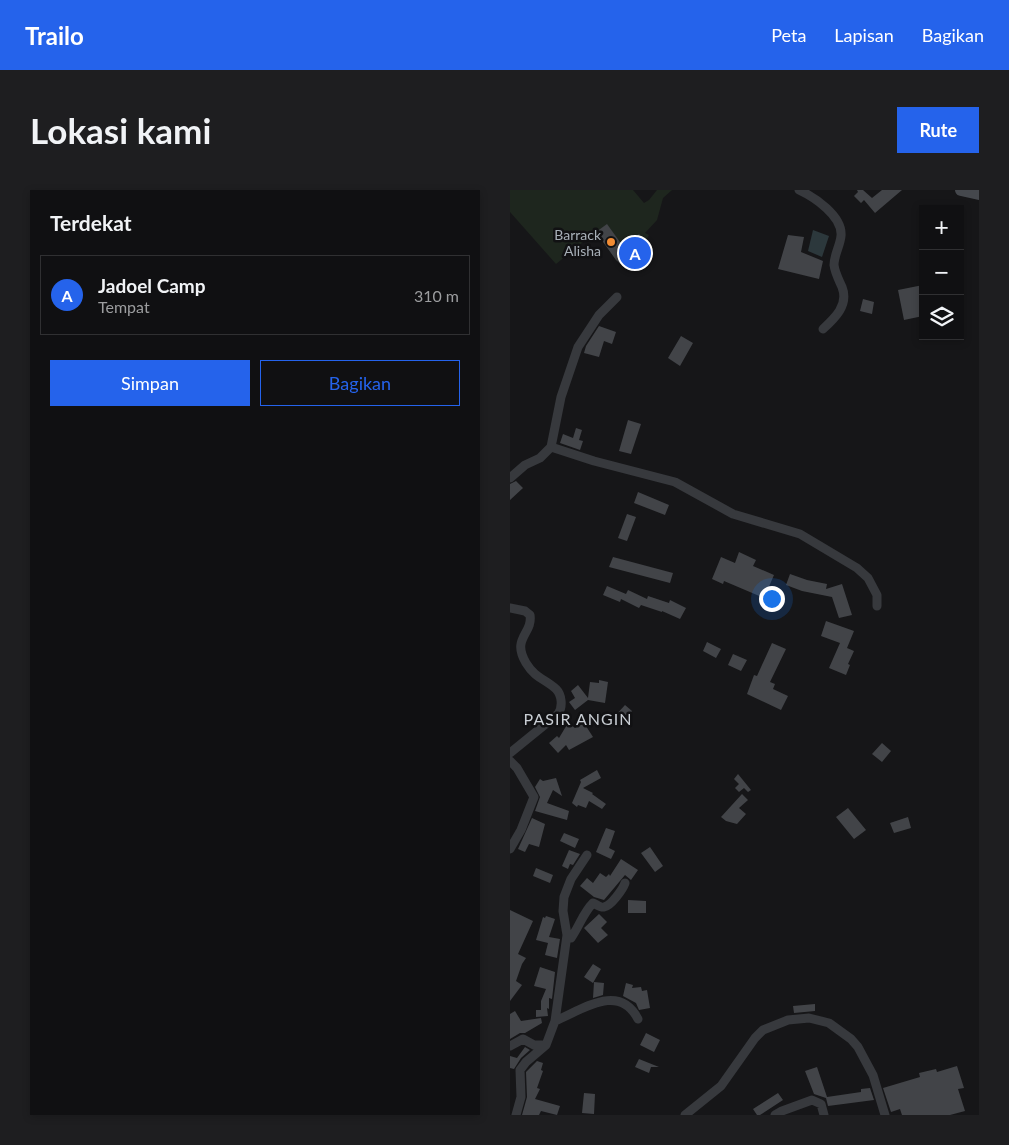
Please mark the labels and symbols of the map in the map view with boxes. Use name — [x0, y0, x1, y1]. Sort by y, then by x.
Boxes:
place label: Barrack Alisha — [554, 226, 602, 259]
pin: A — [619, 234, 651, 272]
marker: Barrack Alisha — [605, 236, 617, 248]
your location — [759, 586, 785, 612]
district label: PASIR ANGIN — [524, 709, 632, 728]

